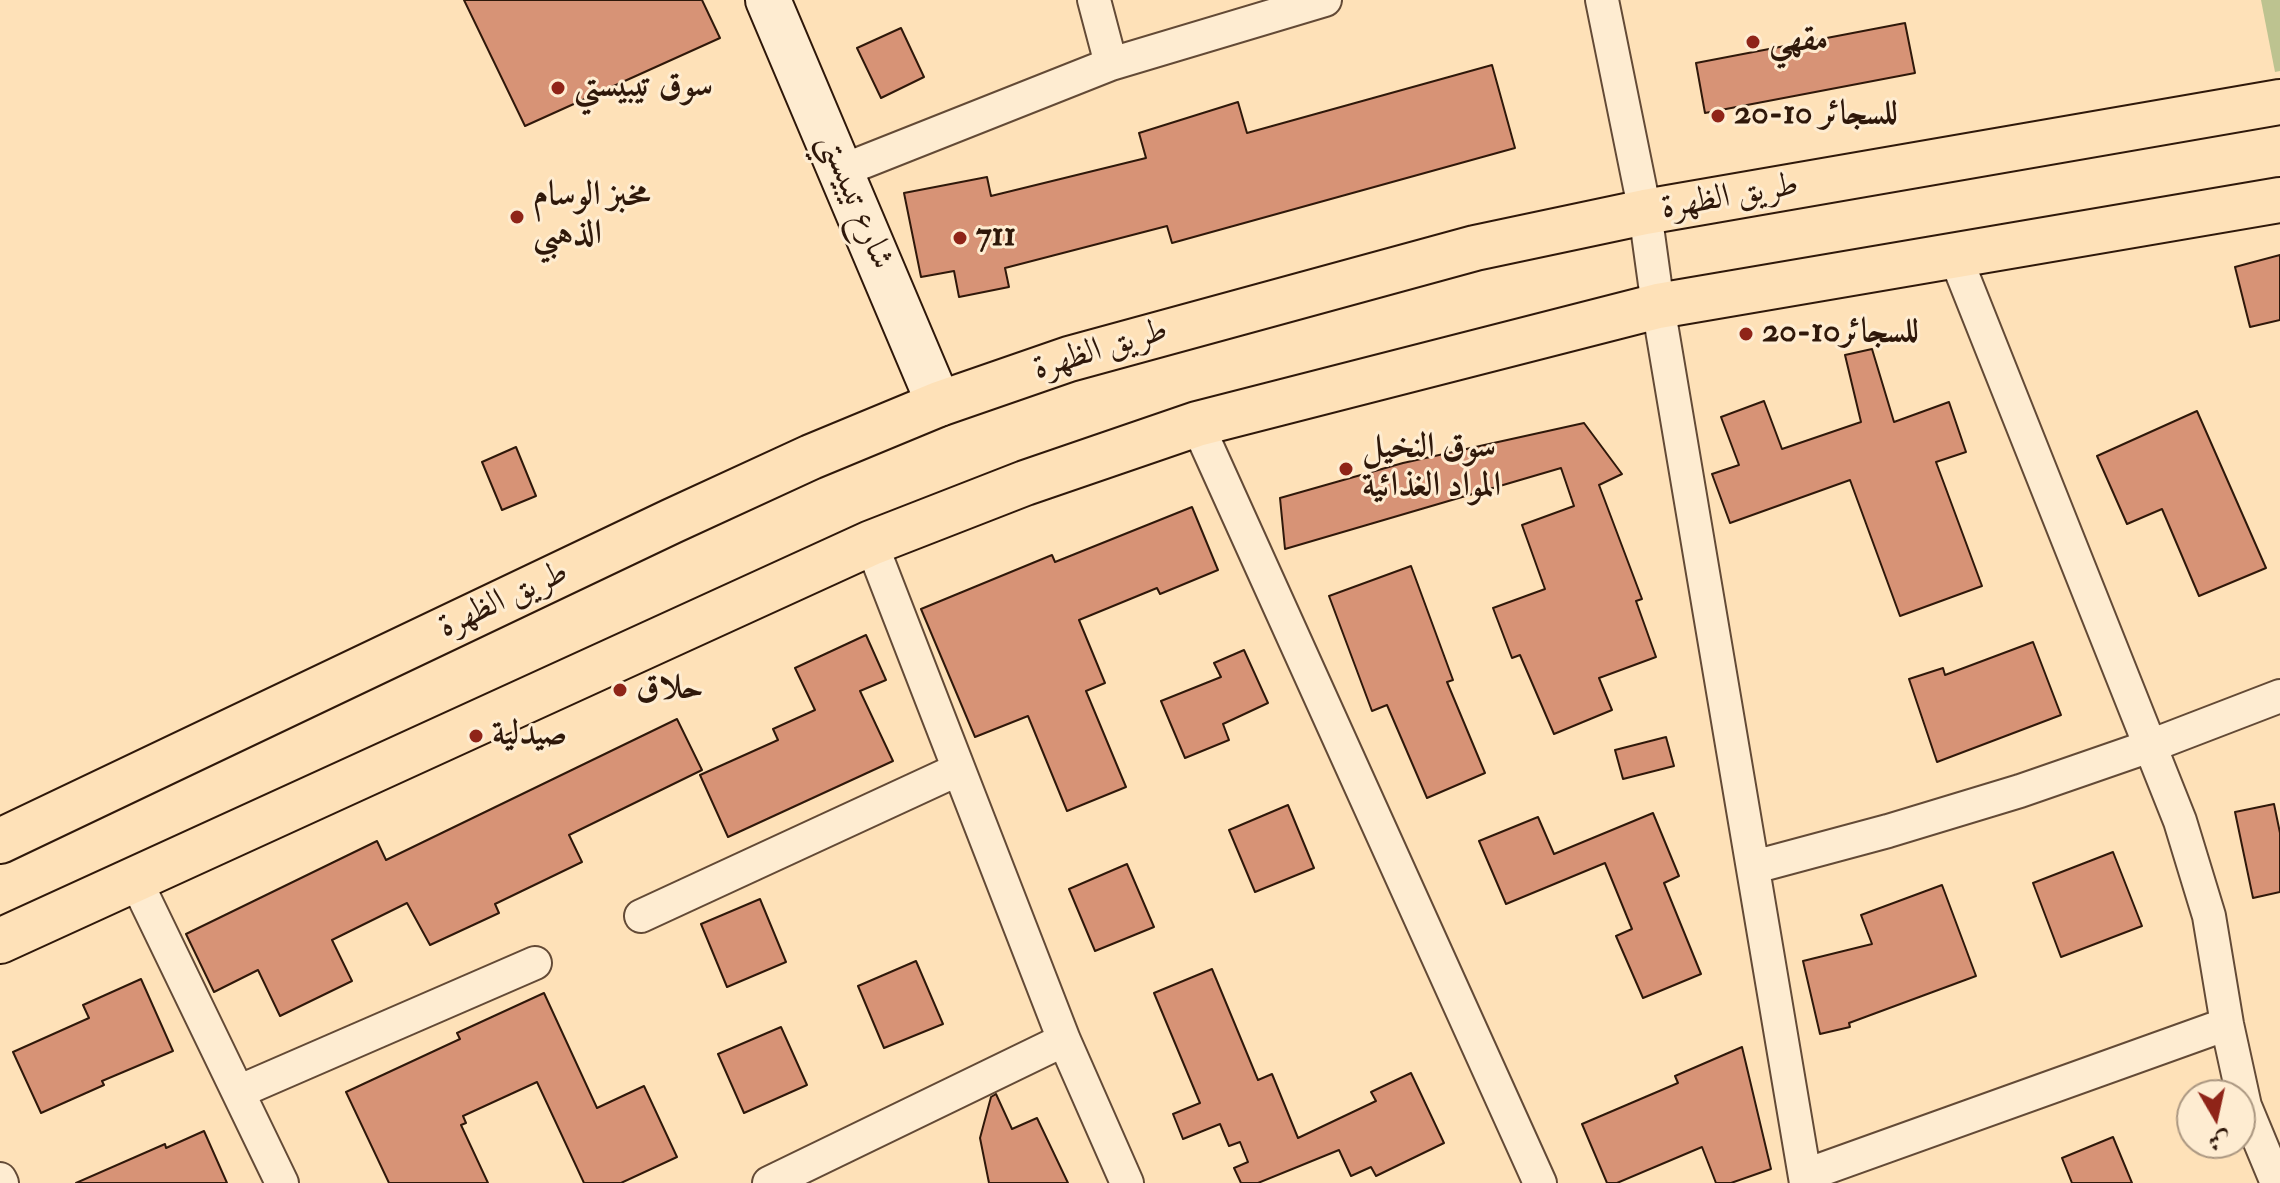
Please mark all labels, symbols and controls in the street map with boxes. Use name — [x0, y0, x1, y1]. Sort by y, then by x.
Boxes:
place label: مقهي — [1769, 22, 1828, 62]
marker: مقهي — [1744, 33, 1762, 51]
place label: سوق تيبيستي — [574, 68, 713, 108]
marker: سوق تيبيستي — [549, 79, 567, 97]
place label: 20-10 للسجائر — [1734, 96, 1898, 136]
marker: 20-10 للسجائر — [1709, 107, 1727, 125]
street label: شارع تيبيستي — [807, 128, 901, 276]
street label: طريق الظهرة — [1658, 166, 1802, 230]
place label: مخبز الوسام الذهبي — [533, 177, 650, 256]
marker: مخبز الوسام الذهبي — [508, 208, 526, 226]
place label: 711 — [976, 218, 1016, 258]
marker: 711 — [951, 229, 969, 247]
street label: طريق الظهرة — [1029, 311, 1173, 391]
place label: 20-10للسجائر — [1762, 314, 1919, 354]
marker: 20-10للسجائر — [1737, 325, 1755, 343]
place label: سوق النخيل المواد الغذائية — [1362, 429, 1501, 508]
marker: سوق النخيل المواد الغذائية — [1337, 460, 1355, 478]
street label: طريق الظهرة — [432, 553, 576, 649]
place label: حلاق — [636, 670, 703, 710]
marker: حلاق — [611, 681, 629, 699]
place label: صيدلية — [492, 716, 567, 756]
marker: صيدلية — [467, 727, 485, 745]
north arrow — [2176, 1079, 2256, 1159]
text: ش — [2206, 1125, 2232, 1156]

